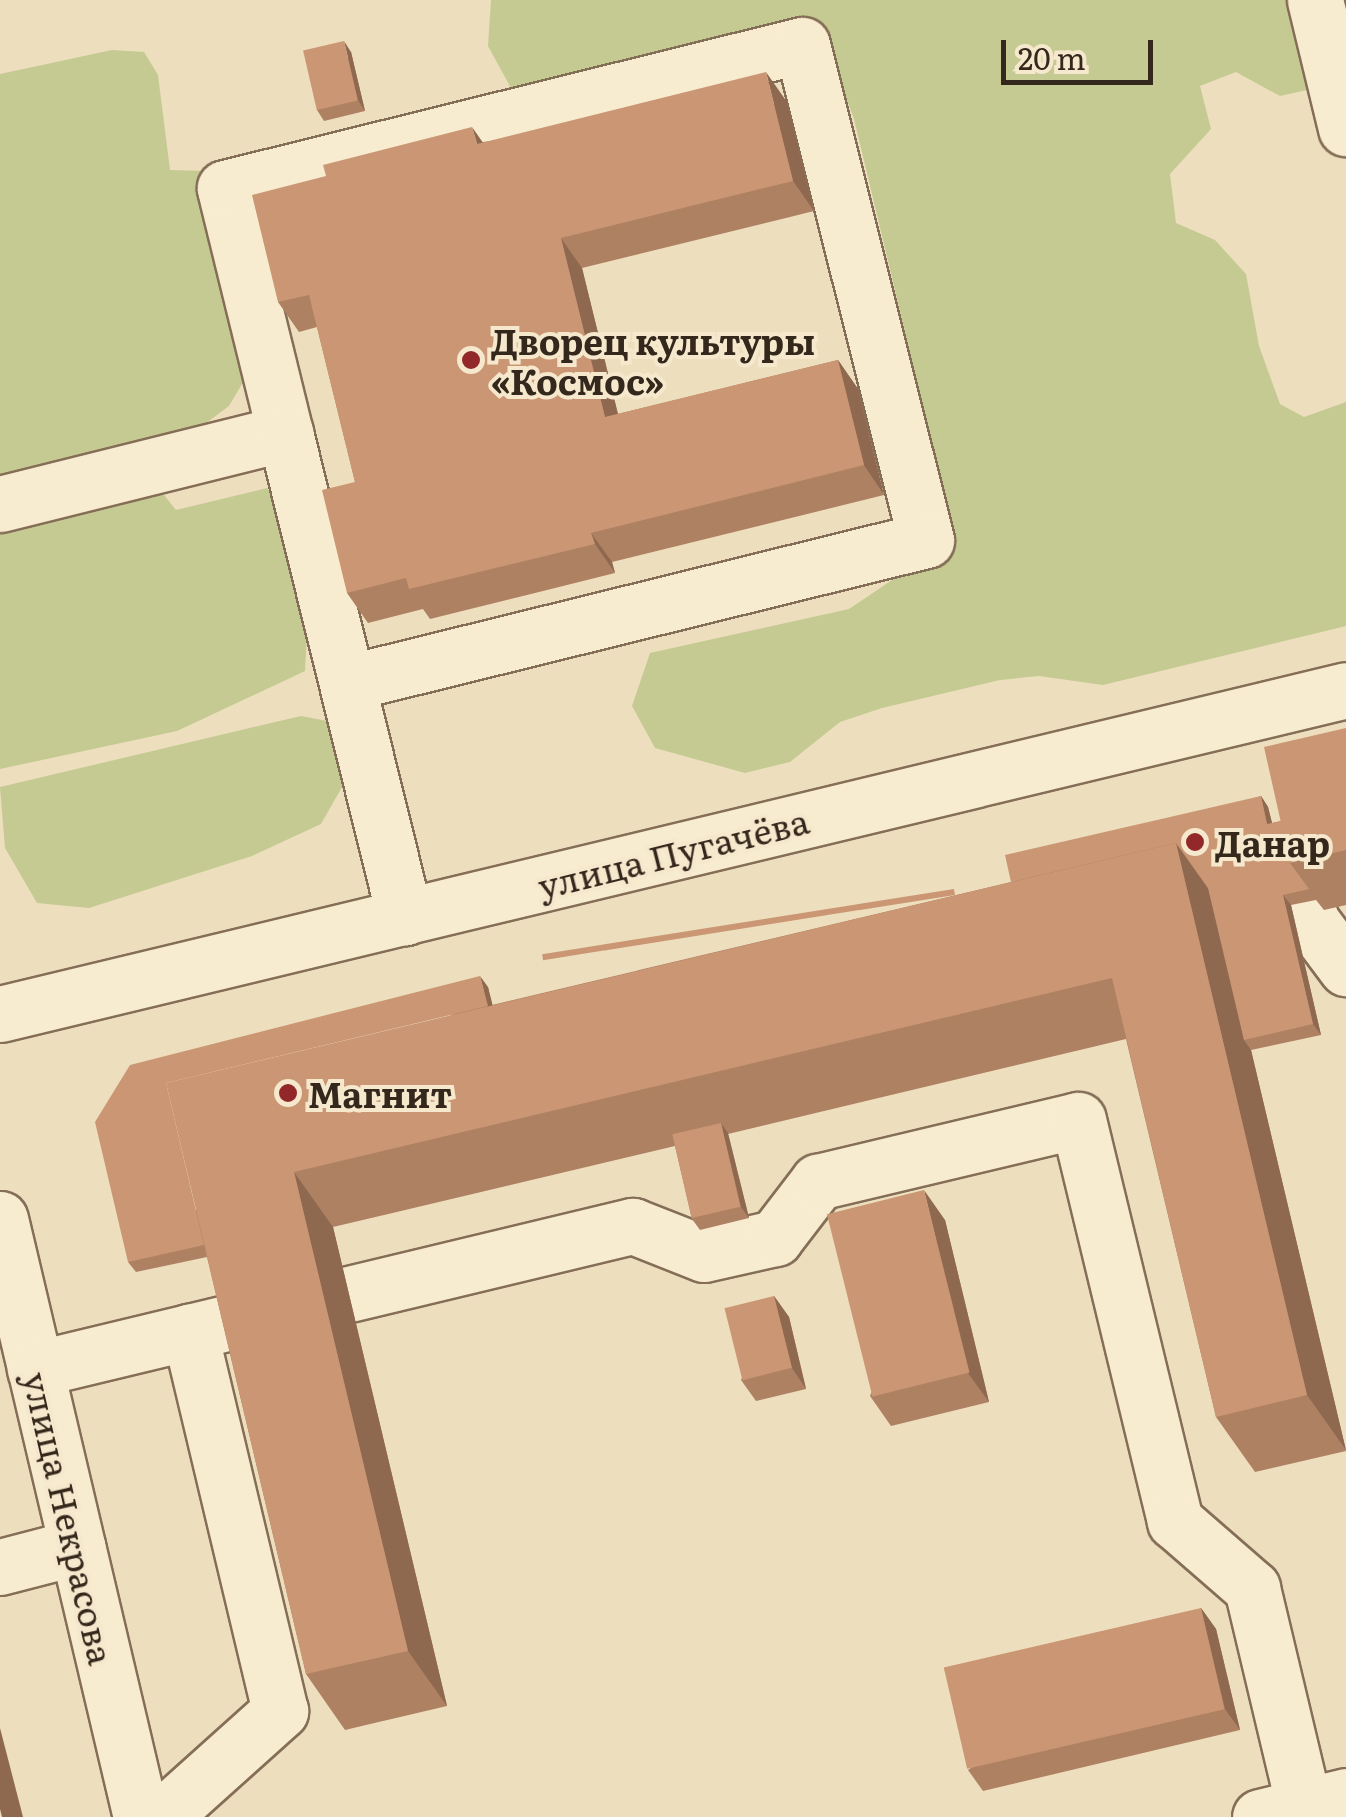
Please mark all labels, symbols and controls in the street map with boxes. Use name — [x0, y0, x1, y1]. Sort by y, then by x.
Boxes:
scale bar — [1006, 20, 1158, 82]
text: 20 m — [1018, 35, 1086, 79]
place label: Дворец культуры «Космос» — [491, 319, 815, 401]
marker: Дворец культуры «Космос» — [460, 349, 482, 371]
street label: улица Пугачёва — [533, 798, 813, 906]
place label: Данар — [1215, 821, 1330, 863]
marker: Данар — [1184, 831, 1206, 853]
place label: Магнит — [308, 1072, 452, 1114]
marker: Магнит — [277, 1082, 299, 1104]
street label: улица Некрасова — [16, 1368, 124, 1668]

